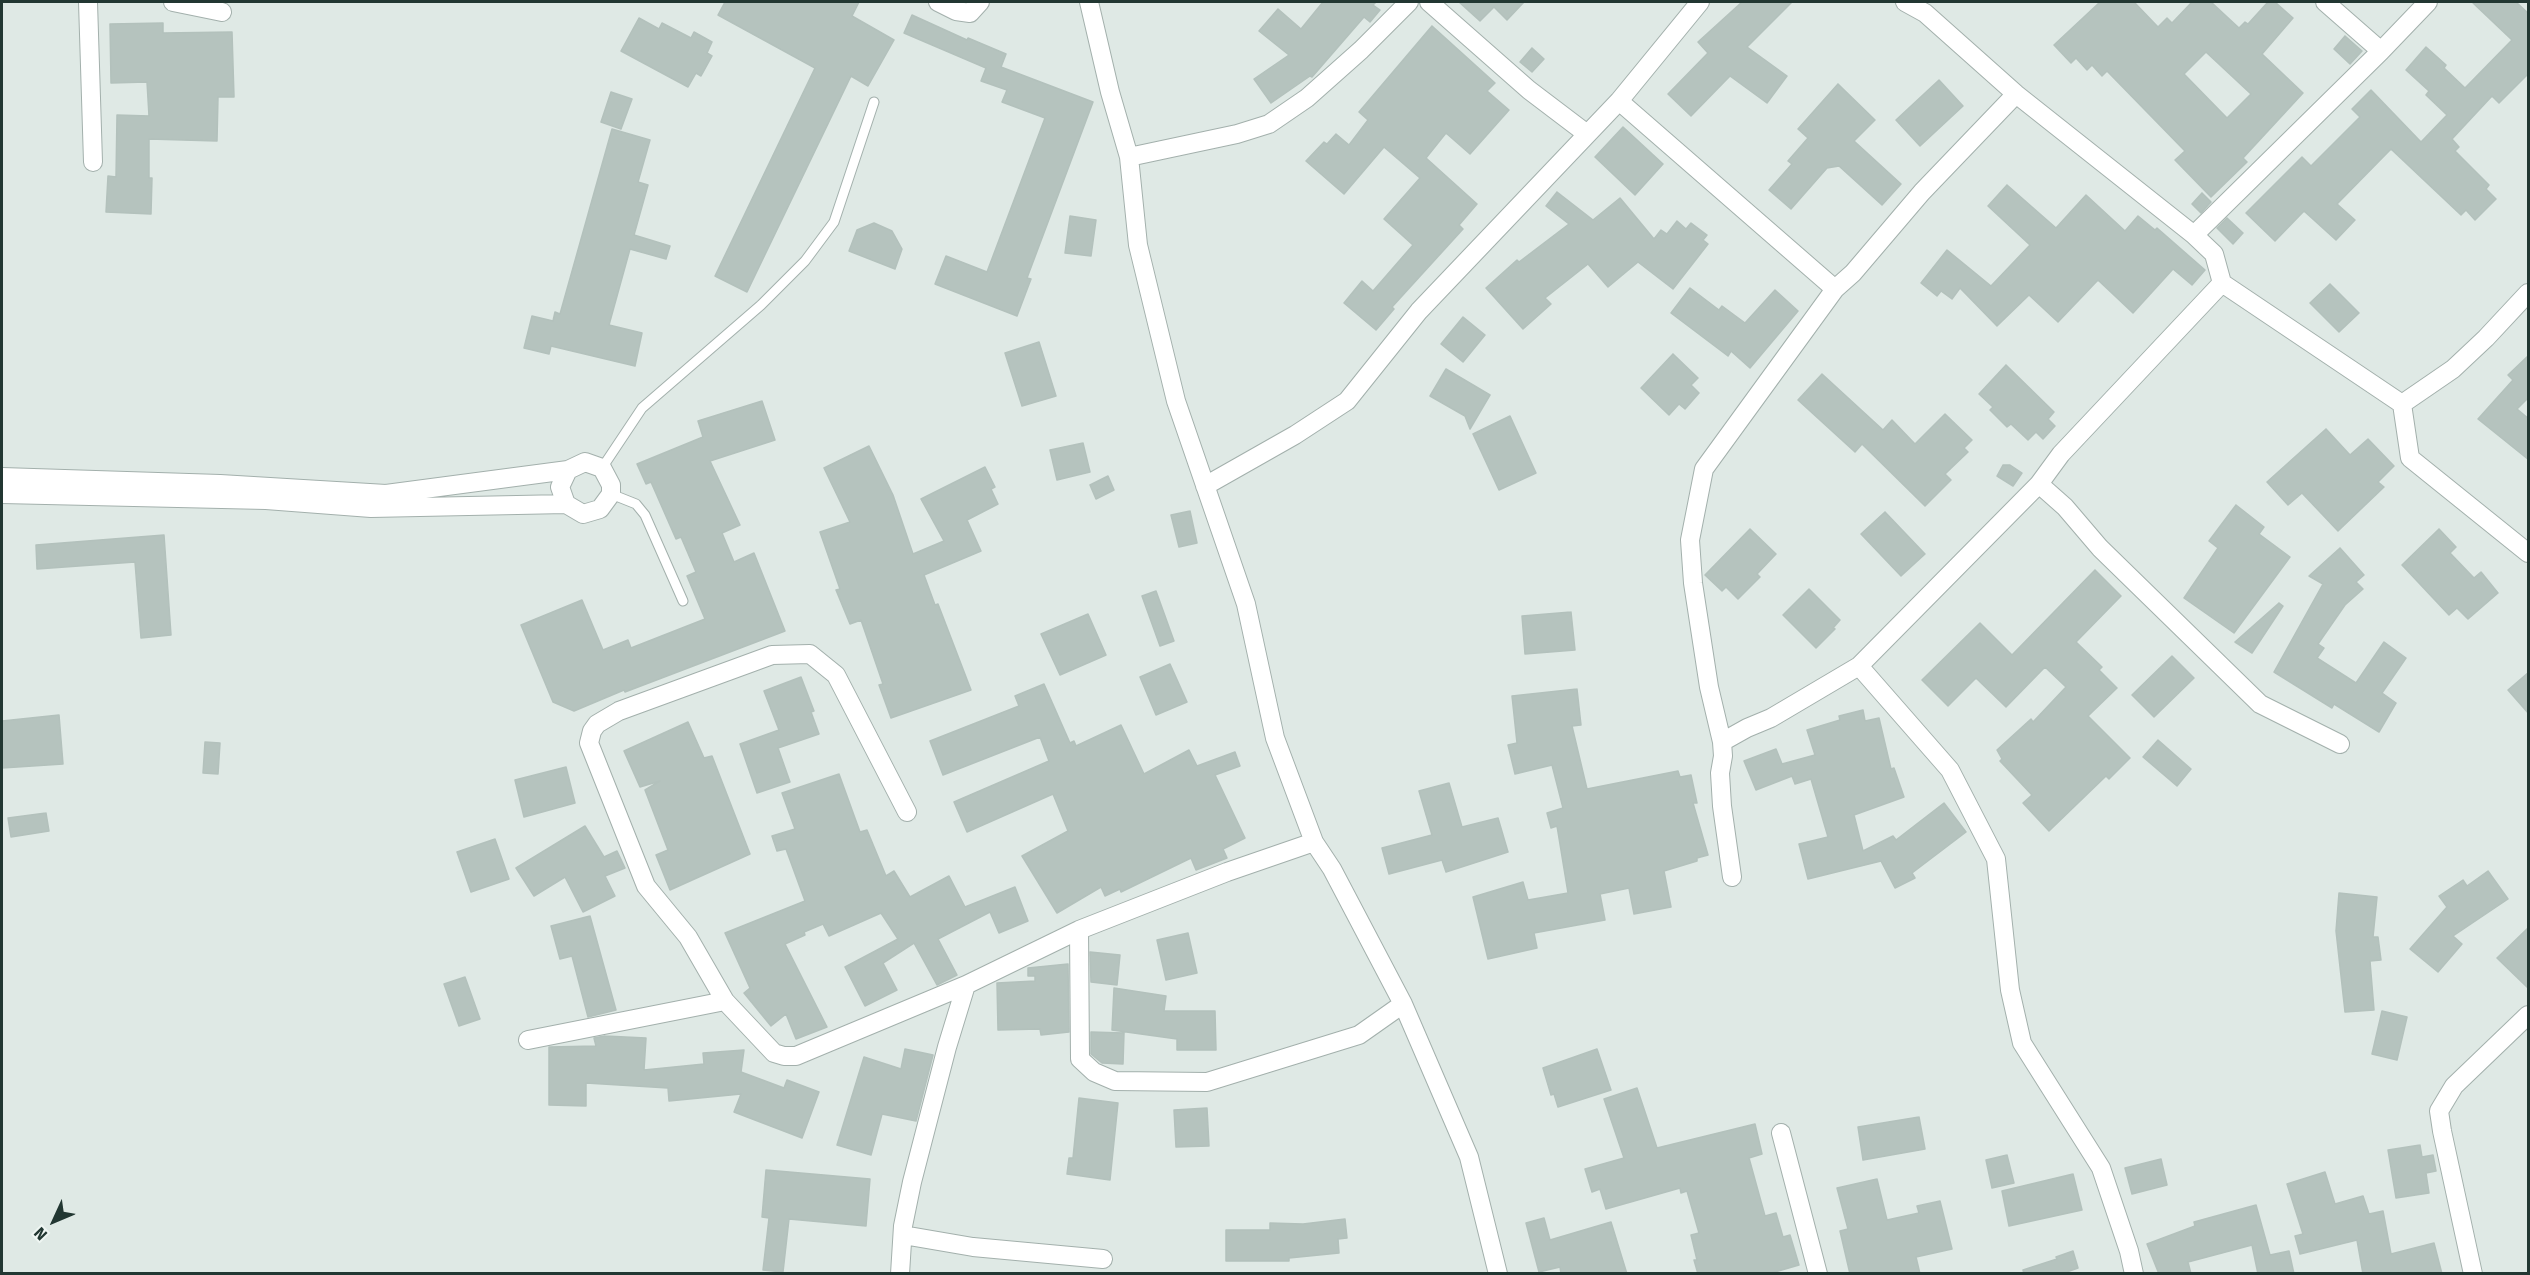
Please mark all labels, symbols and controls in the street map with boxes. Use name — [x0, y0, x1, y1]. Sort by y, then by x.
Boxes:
north arrow — [24, 1191, 84, 1251]
text: N — [30, 1223, 51, 1244]

